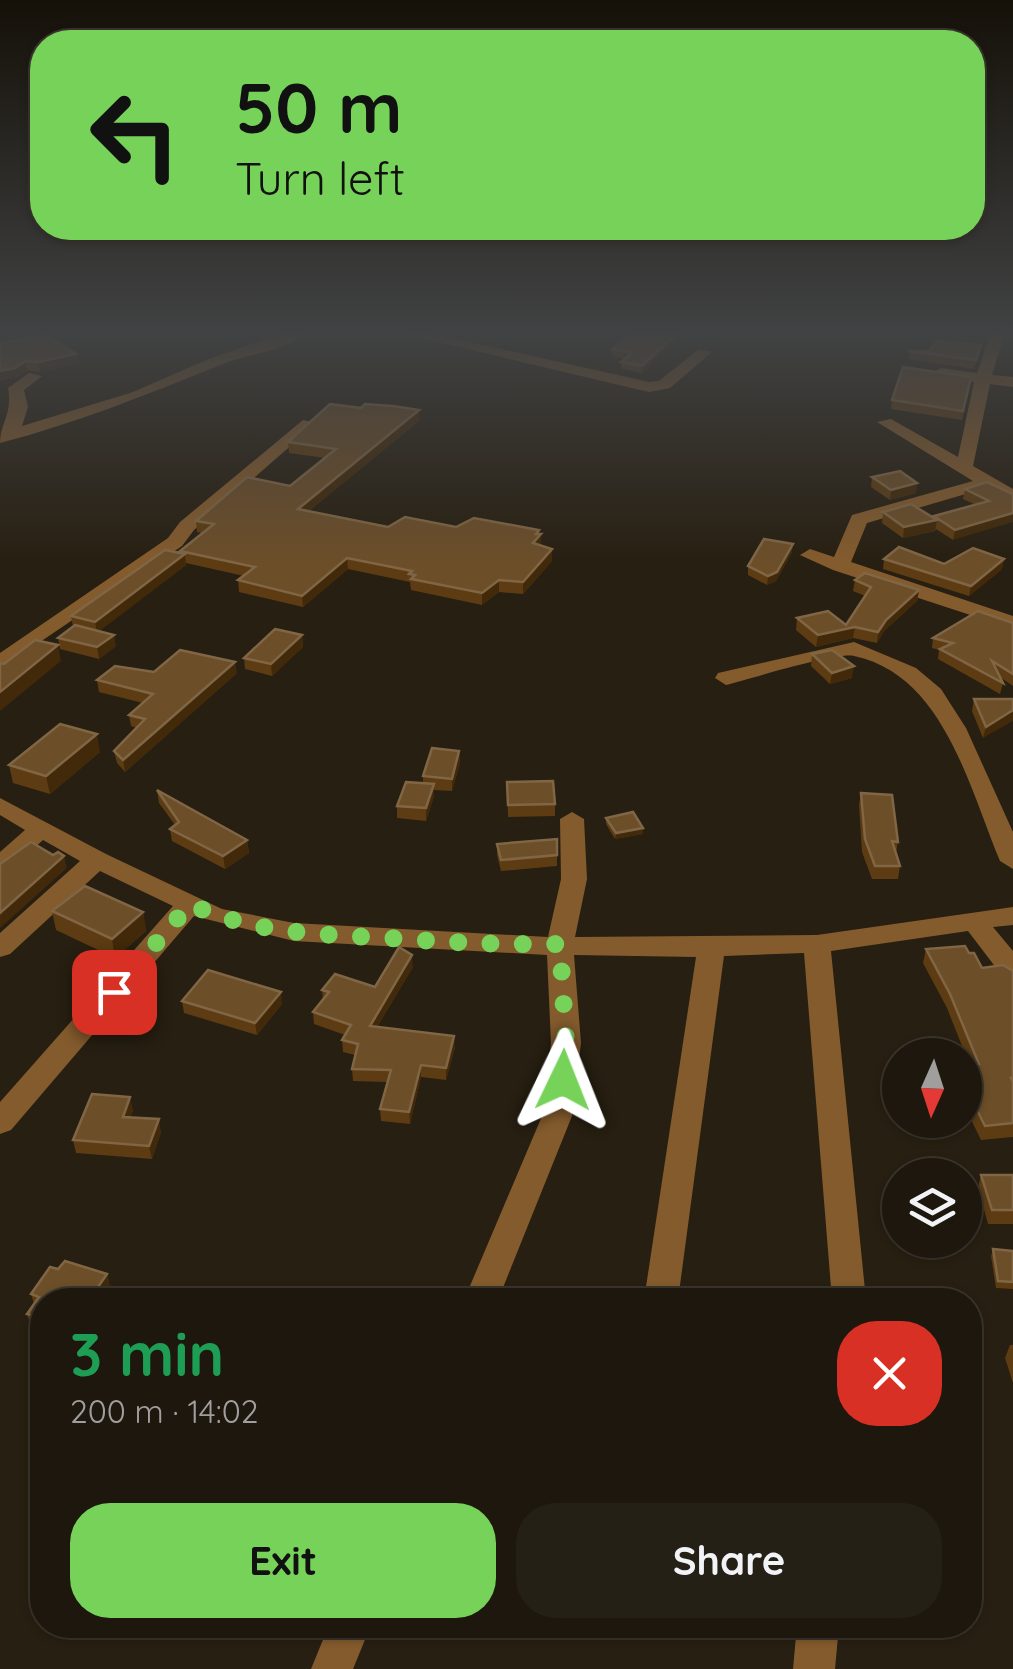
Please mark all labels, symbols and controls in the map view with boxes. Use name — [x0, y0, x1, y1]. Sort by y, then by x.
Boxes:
text: 50 m — [235, 63, 402, 151]
icon: left — [70, 70, 200, 200]
text: Turn left — [235, 150, 405, 206]
pin — [72, 950, 157, 1035]
icon: arrive — [87, 965, 142, 1020]
position arrow — [511, 1028, 615, 1132]
north arrow — [882, 1038, 982, 1138]
map controls — [882, 1038, 982, 1258]
button: layers — [882, 1158, 982, 1258]
text: 3 min — [70, 1316, 224, 1391]
button: close — [837, 1321, 942, 1426]
text: 200 m · 14:02 — [70, 1391, 258, 1431]
button: Exit — [70, 1503, 496, 1618]
button: Share — [516, 1503, 942, 1618]

